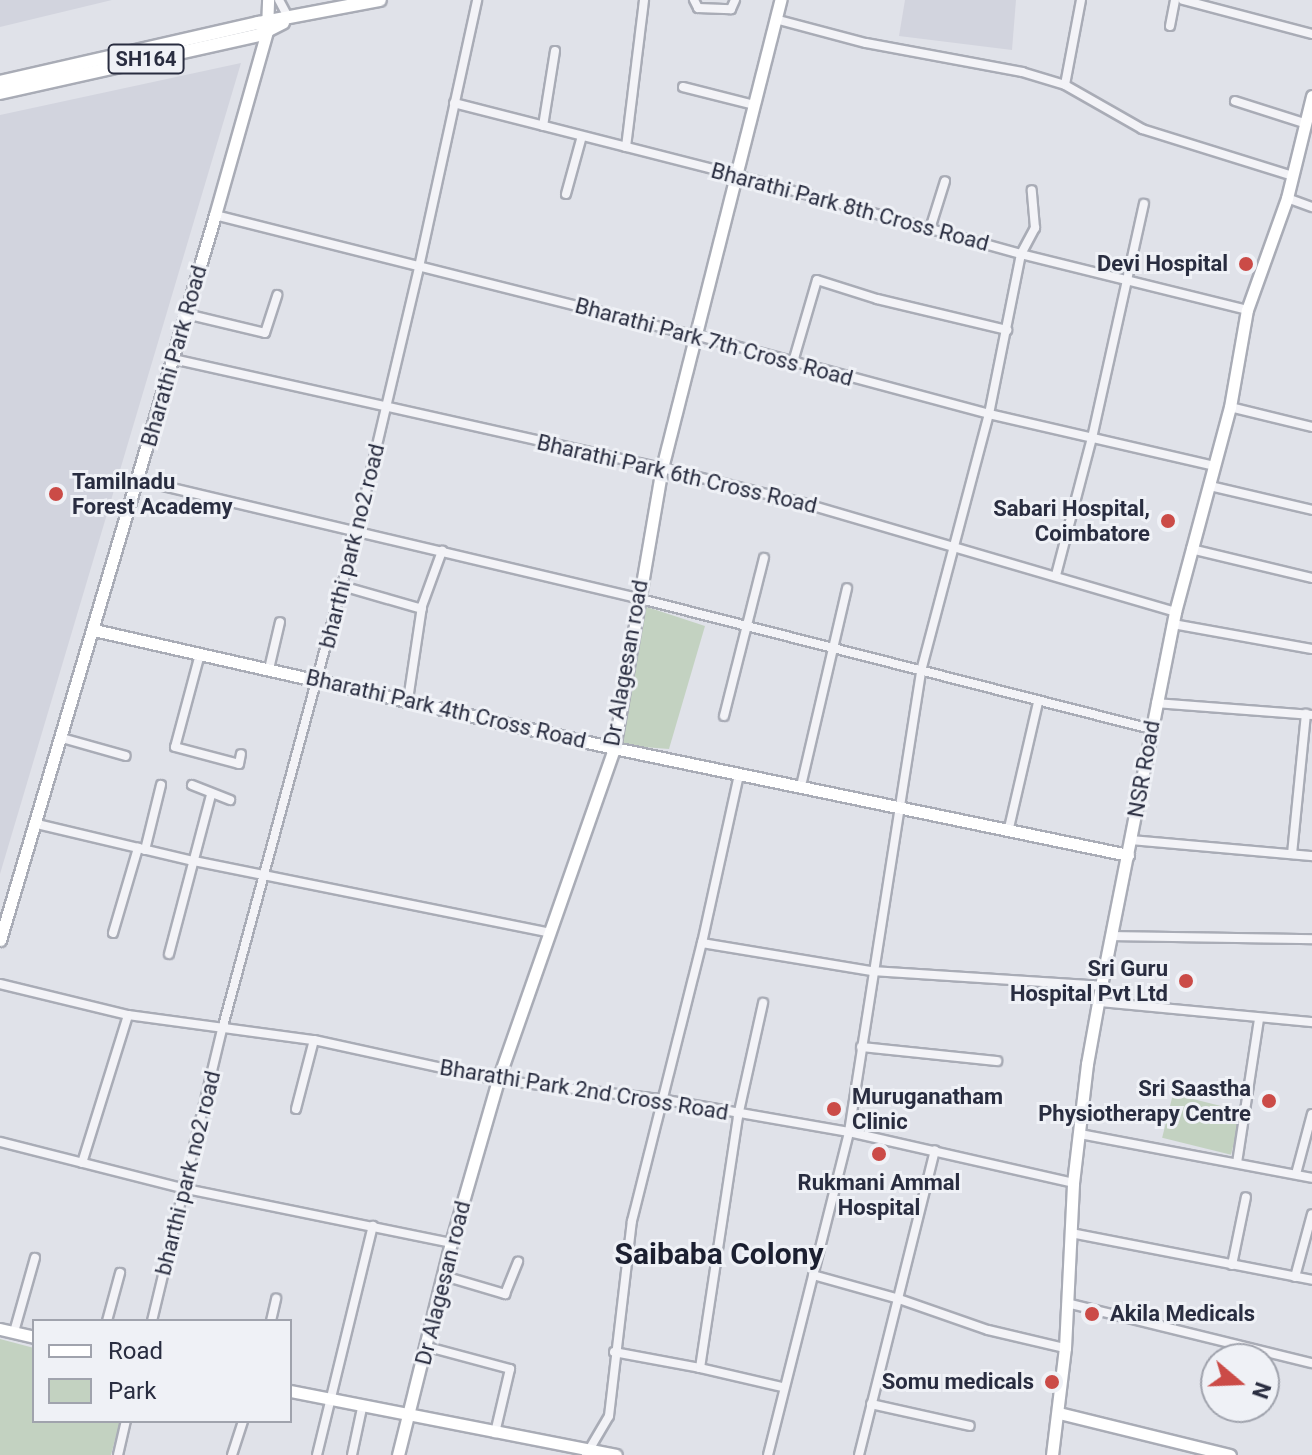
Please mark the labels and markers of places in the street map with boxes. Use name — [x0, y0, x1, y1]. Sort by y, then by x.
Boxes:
place label: Devi Hospital — [1097, 251, 1228, 277]
marker: Devi Hospital — [1235, 253, 1257, 275]
place label: Tamilnadu Forest Academy — [72, 468, 233, 520]
marker: Tamilnadu Forest Academy — [47, 485, 65, 503]
place label: Sabari Hospital, Coimbatore — [993, 495, 1150, 546]
marker: Sabari Hospital, Coimbatore — [1157, 510, 1179, 532]
place label: Sri Guru Hospital Pvt Ltd — [1010, 955, 1168, 1006]
marker: Sri Guru Hospital Pvt Ltd — [1175, 970, 1197, 992]
place label: Sri Saastha Physiotherapy Centre — [1038, 1075, 1251, 1126]
place label: Muruganatham Clinic — [852, 1083, 1003, 1134]
marker: Sri Saastha Physiotherapy Centre — [1258, 1090, 1280, 1112]
marker: Muruganatham Clinic — [823, 1098, 845, 1120]
marker: Rukmani Ammal Hospital — [868, 1143, 890, 1165]
place label: Rukmani Ammal Hospital — [798, 1169, 960, 1220]
place label: Akila Medicals — [1110, 1301, 1255, 1327]
marker: Akila Medicals — [1081, 1303, 1103, 1325]
place label: Somu medicals — [882, 1369, 1034, 1395]
marker: Somu medicals — [1041, 1371, 1063, 1393]

